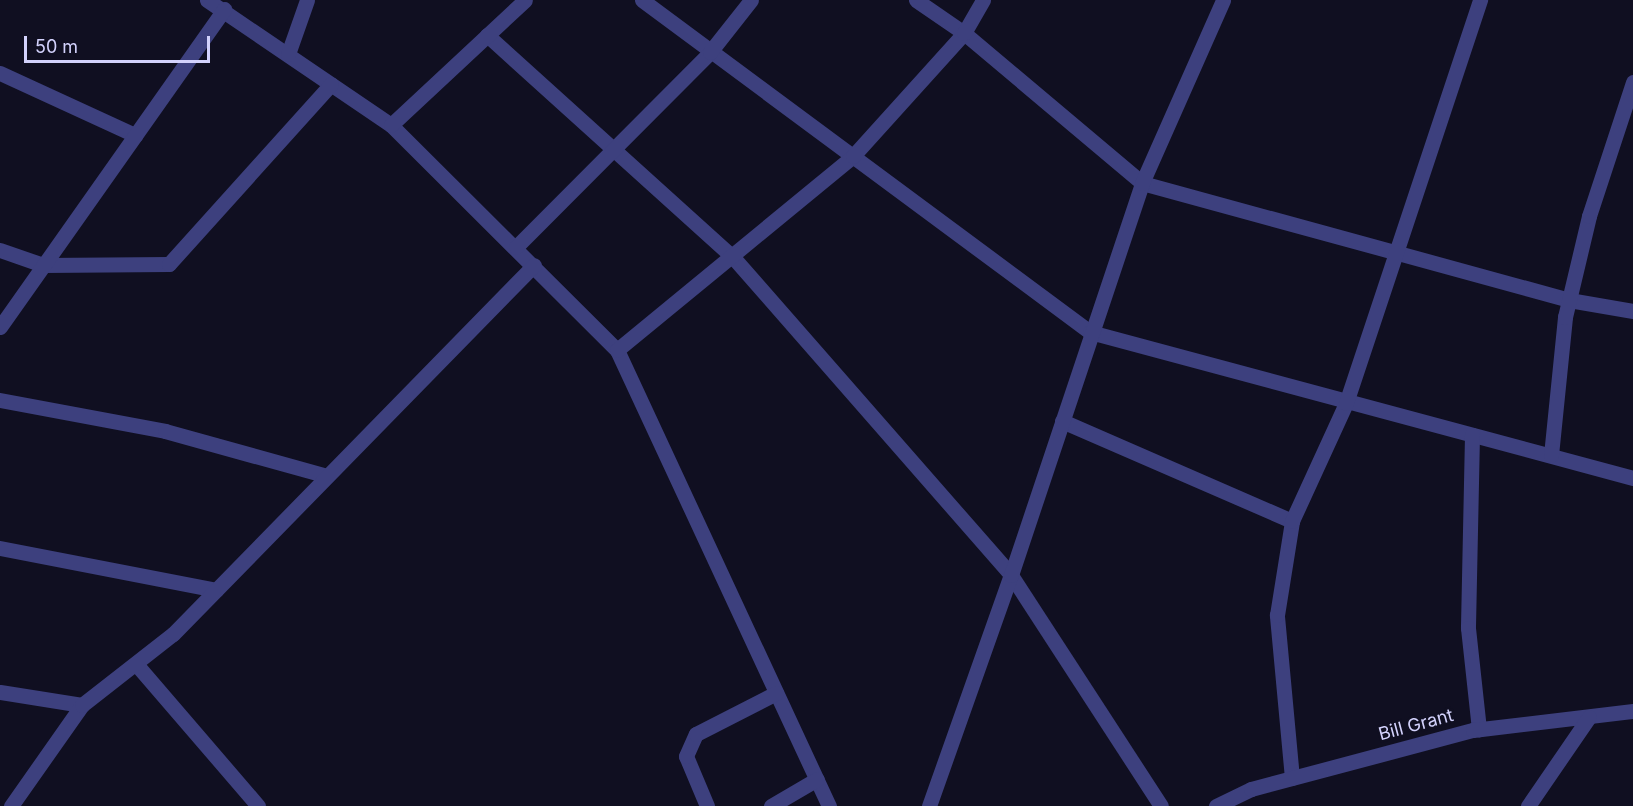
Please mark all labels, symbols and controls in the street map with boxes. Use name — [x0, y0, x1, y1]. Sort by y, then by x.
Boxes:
scale bar — [27, 24, 213, 62]
text: 50 m — [35, 36, 78, 57]
street label: Bill Grant — [1376, 705, 1456, 745]

